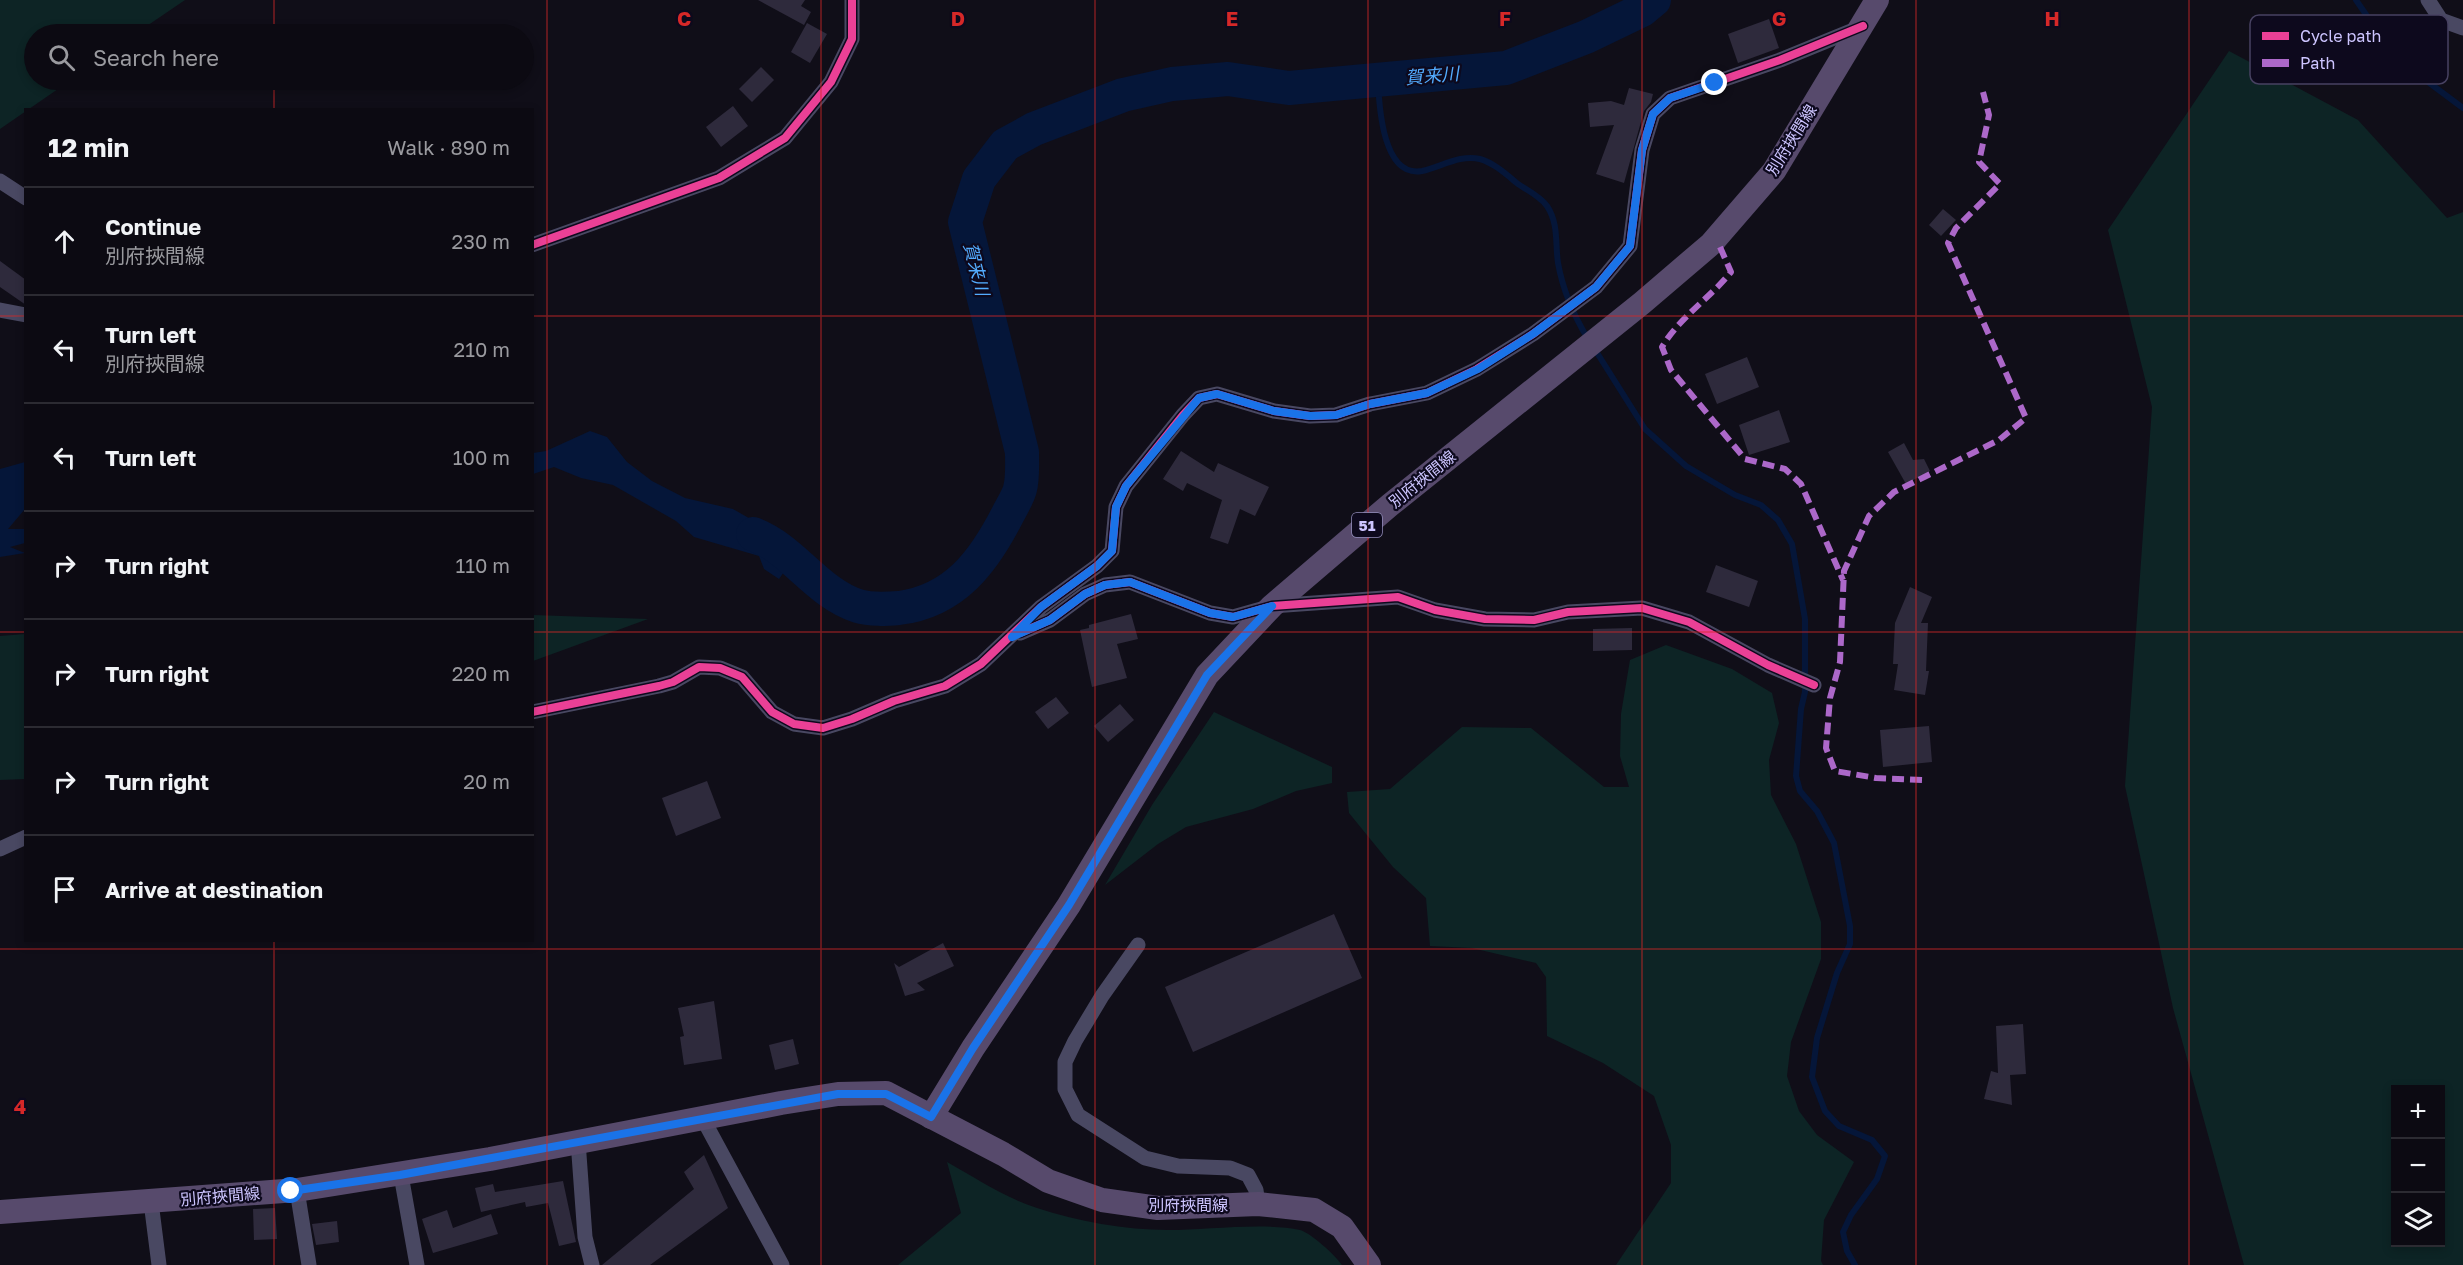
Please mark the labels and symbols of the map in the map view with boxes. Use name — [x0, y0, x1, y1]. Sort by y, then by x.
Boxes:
text: C — [677, 6, 691, 30]
text: D — [951, 6, 965, 30]
text: E — [1226, 6, 1238, 30]
text: F — [1499, 6, 1511, 30]
text: G — [1772, 6, 1786, 30]
text: H — [2044, 6, 2060, 30]
legend — [2250, 15, 2448, 84]
text: Cycle path — [2300, 26, 2381, 46]
text: Path — [2300, 53, 2335, 73]
water label: 賀来川 — [1404, 62, 1462, 88]
route end — [1701, 69, 1727, 95]
street label: 別府挾間線 — [1761, 101, 1821, 179]
water label: 賀来川 — [960, 240, 995, 300]
street label: 別府挾間線 — [1385, 446, 1459, 512]
road number: 51 — [1352, 513, 1382, 537]
text: 4 — [14, 1094, 26, 1118]
route start — [277, 1177, 303, 1203]
street label: 別府挾間線 — [179, 1183, 261, 1209]
street label: 別府挾間線 — [1148, 1195, 1228, 1215]

